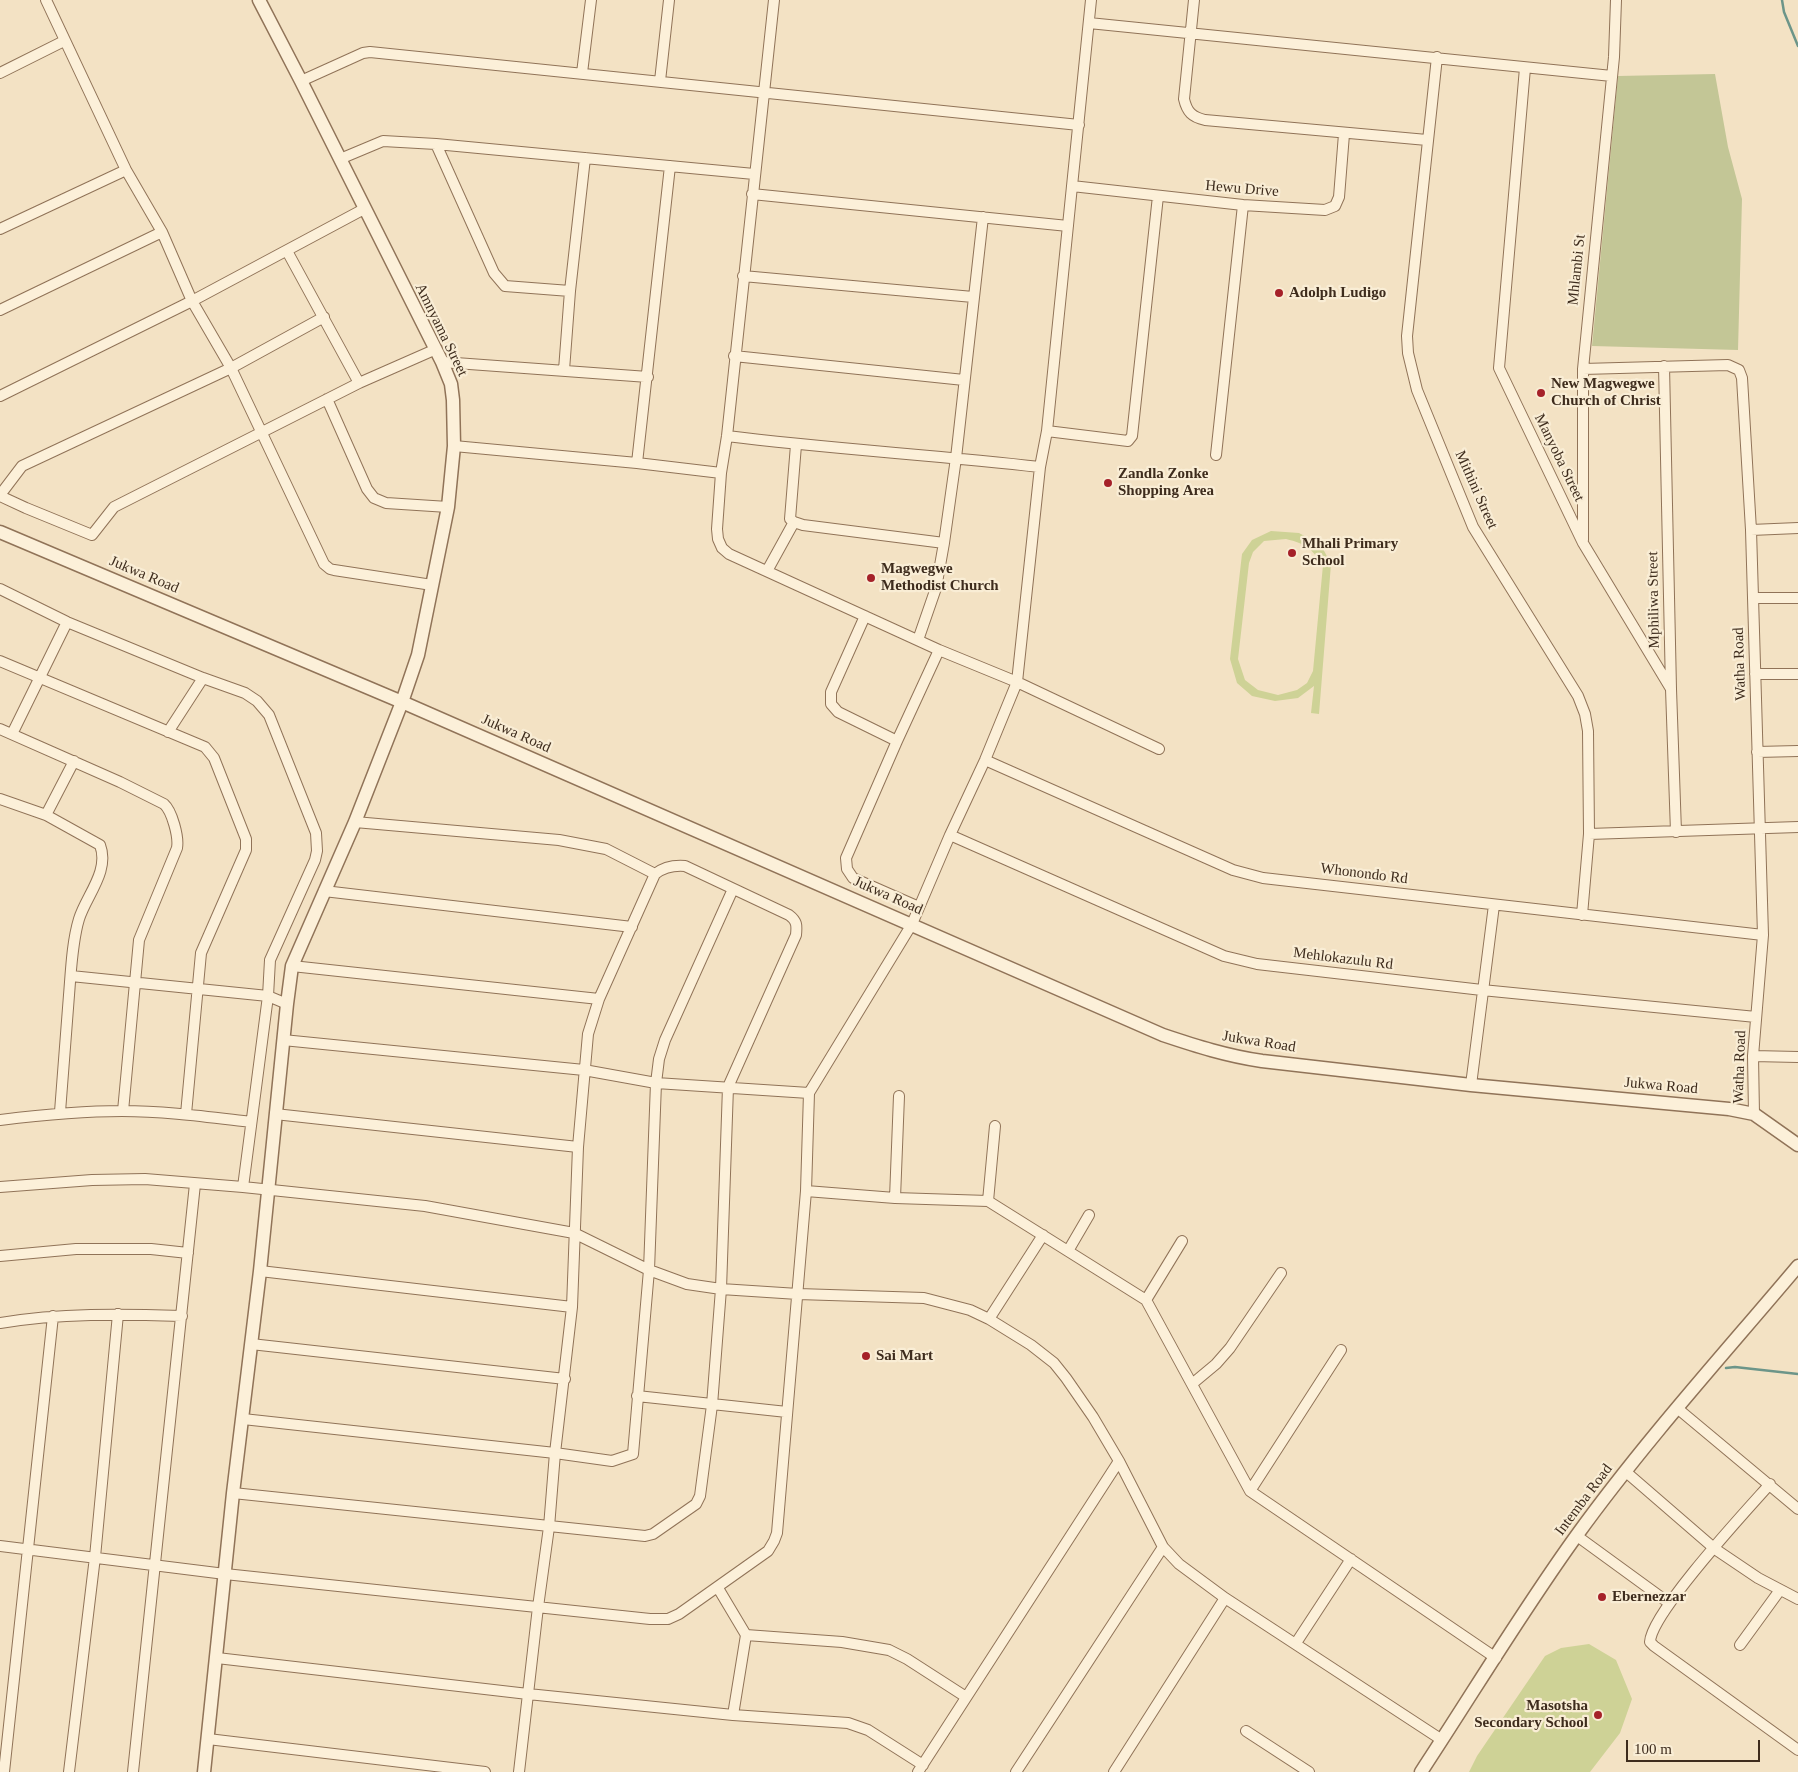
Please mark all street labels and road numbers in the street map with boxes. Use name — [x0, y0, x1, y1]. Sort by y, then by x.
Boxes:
street label: Hewu Drive — [1204, 177, 1280, 201]
street label: Mhlambi St — [1564, 234, 1590, 306]
street label: Amnyama Street — [411, 281, 471, 379]
street label: Manyoba Street — [1530, 411, 1588, 505]
street label: Mithini Street — [1451, 448, 1501, 532]
street label: Mphiliwa Street — [1644, 551, 1664, 649]
street label: Jukwa Road — [107, 552, 181, 598]
street label: Watha Road — [1730, 627, 1750, 701]
street label: Jukwa Road — [479, 711, 553, 757]
street label: Whonondo Rd — [1319, 860, 1409, 888]
street label: Jukwa Road — [851, 873, 925, 919]
street label: Mehlokazulu Rd — [1292, 944, 1394, 974]
street label: Jukwa Road — [1221, 1027, 1297, 1057]
street label: Watha Road — [1730, 1030, 1750, 1104]
street label: Jukwa Road — [1623, 1074, 1699, 1098]
street label: Intemba Road — [1551, 1461, 1617, 1539]

